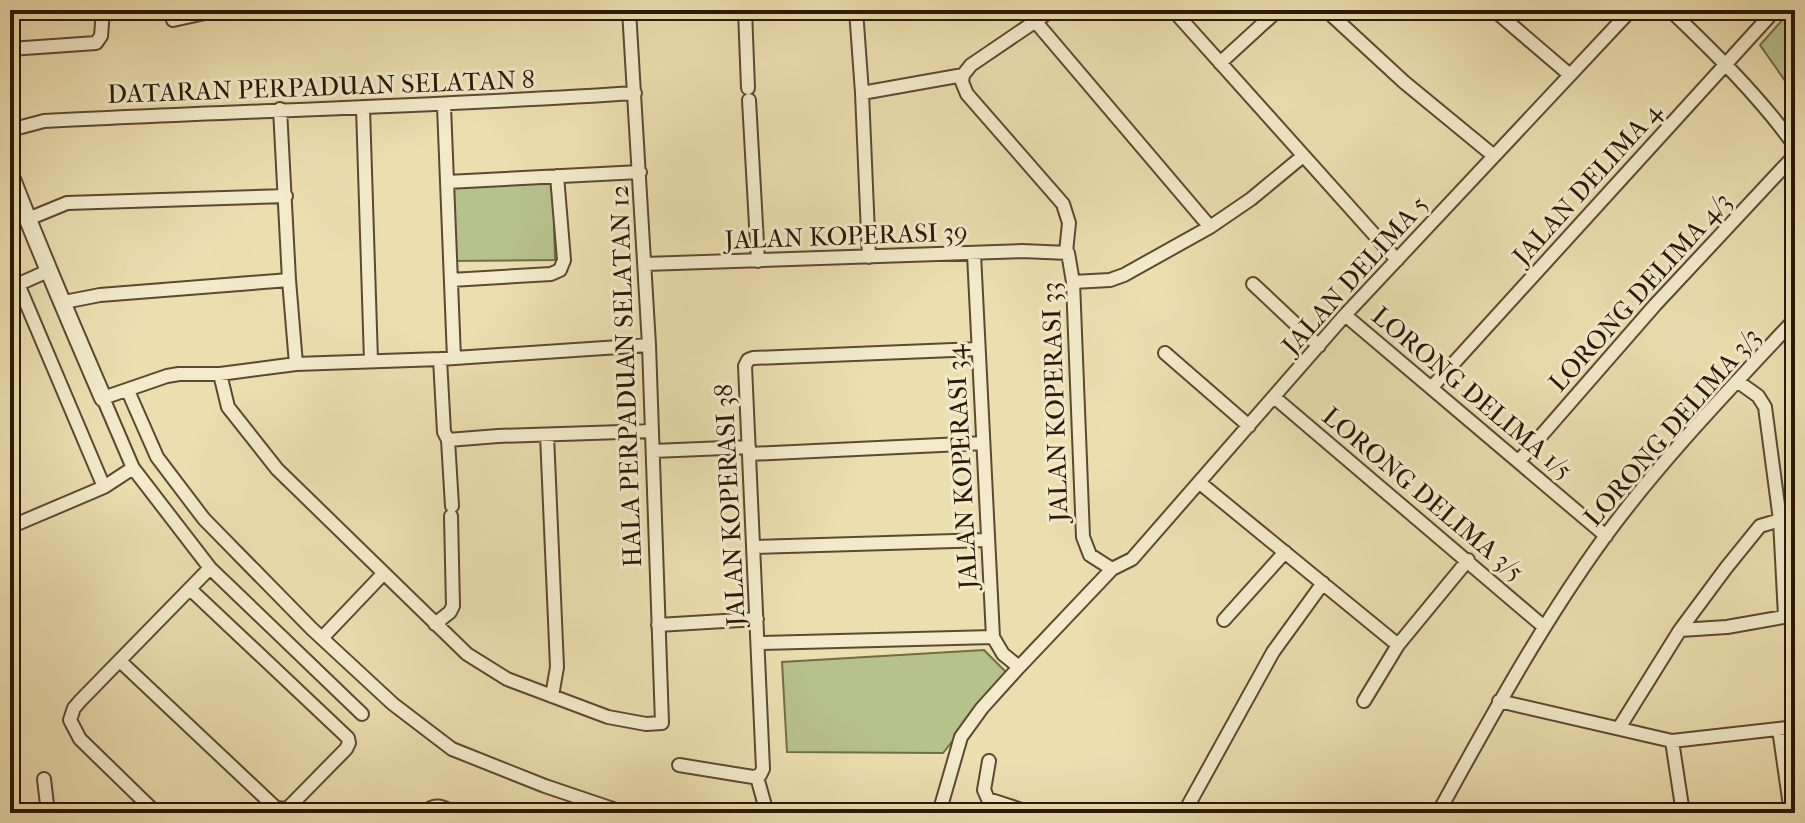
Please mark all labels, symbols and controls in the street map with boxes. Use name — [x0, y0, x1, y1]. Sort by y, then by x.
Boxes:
street label: DATARAN PERPADUAN SELATAN 8 — [107, 64, 535, 110]
street label: JALAN DELIMA 4 — [1505, 96, 1668, 273]
street label: HALA PERPADUAN SELATAN 12 — [604, 184, 648, 568]
street label: LORONG DELIMA 4/3 — [1542, 186, 1738, 398]
street label: JALAN DELIMA 5 — [1274, 189, 1435, 362]
street label: JALAN KOPERASI 39 — [722, 216, 968, 256]
street label: JALAN KOPERASI 33 — [1035, 281, 1075, 525]
street label: LORONG DELIMA 1/5 — [1366, 300, 1578, 486]
street label: LORONG DELIMA 3/3 — [1577, 321, 1767, 533]
street label: JALAN KOPERASI 34 — [940, 343, 984, 592]
street label: JALAN KOPERASI 38 — [708, 383, 752, 629]
street label: LORONG DELIMA 3/5 — [1316, 401, 1530, 587]

